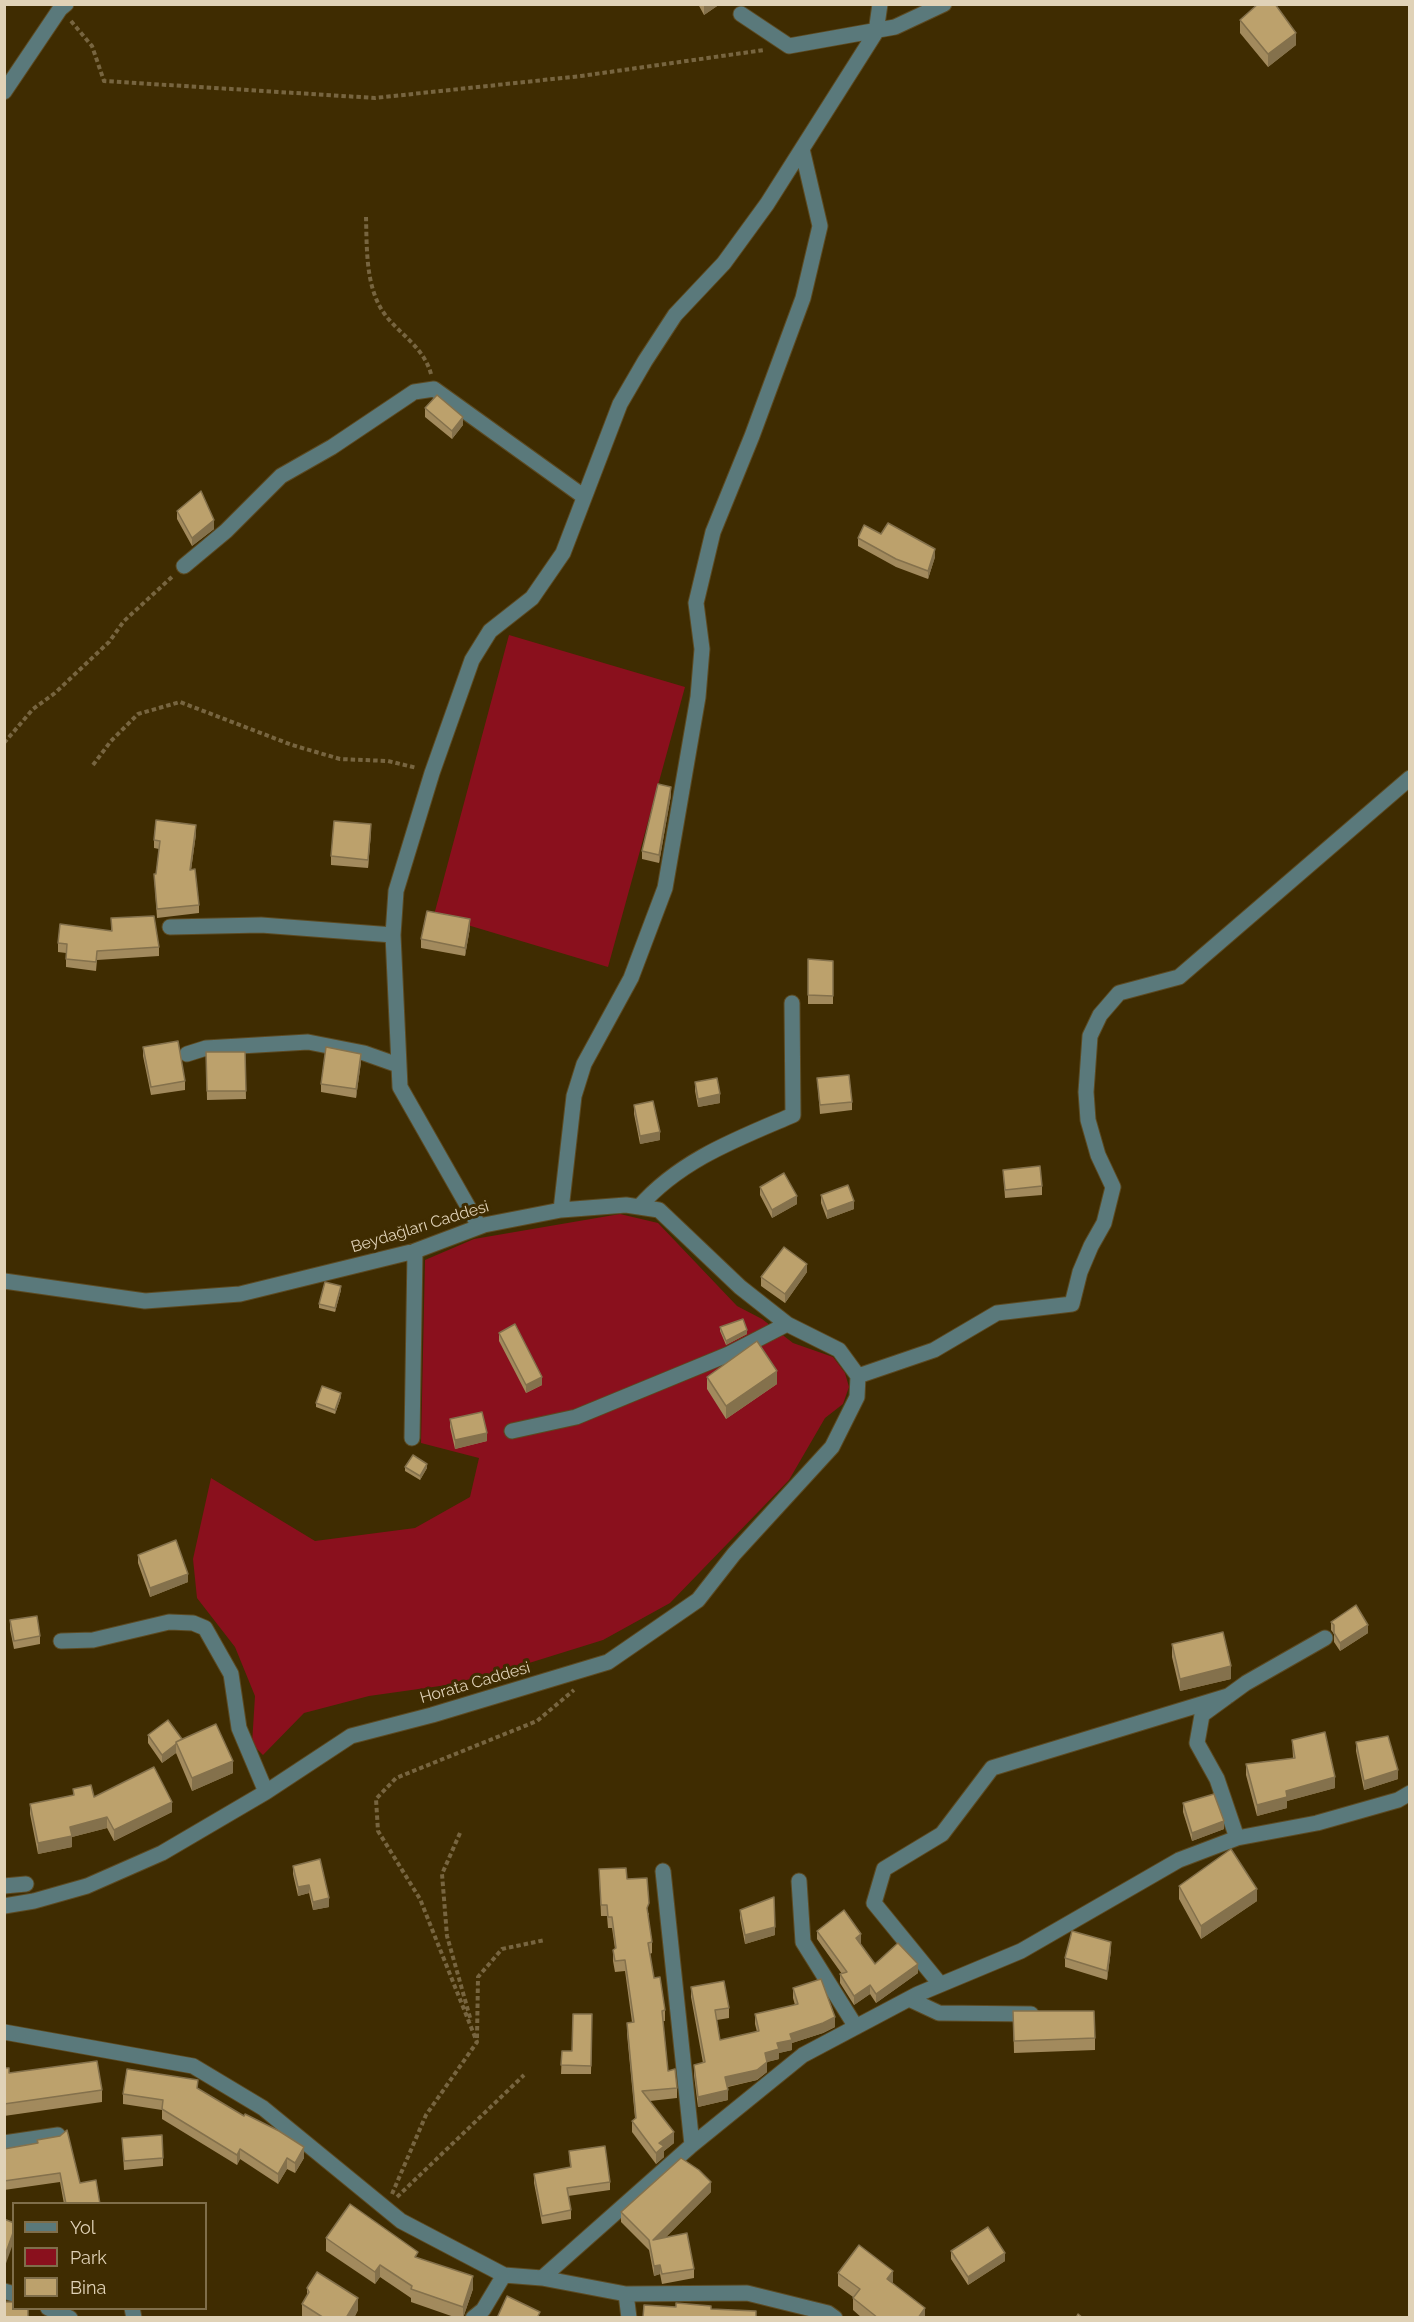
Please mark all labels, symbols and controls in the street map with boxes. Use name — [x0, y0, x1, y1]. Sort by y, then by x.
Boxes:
street label: Beydağları Caddesi — [349, 1197, 491, 1257]
street label: Horata Caddesi — [418, 1658, 532, 1708]
legend — [12, 2202, 207, 2310]
text: Yol — [70, 2217, 96, 2238]
text: Park — [70, 2247, 107, 2268]
text: Bina — [70, 2277, 106, 2298]

